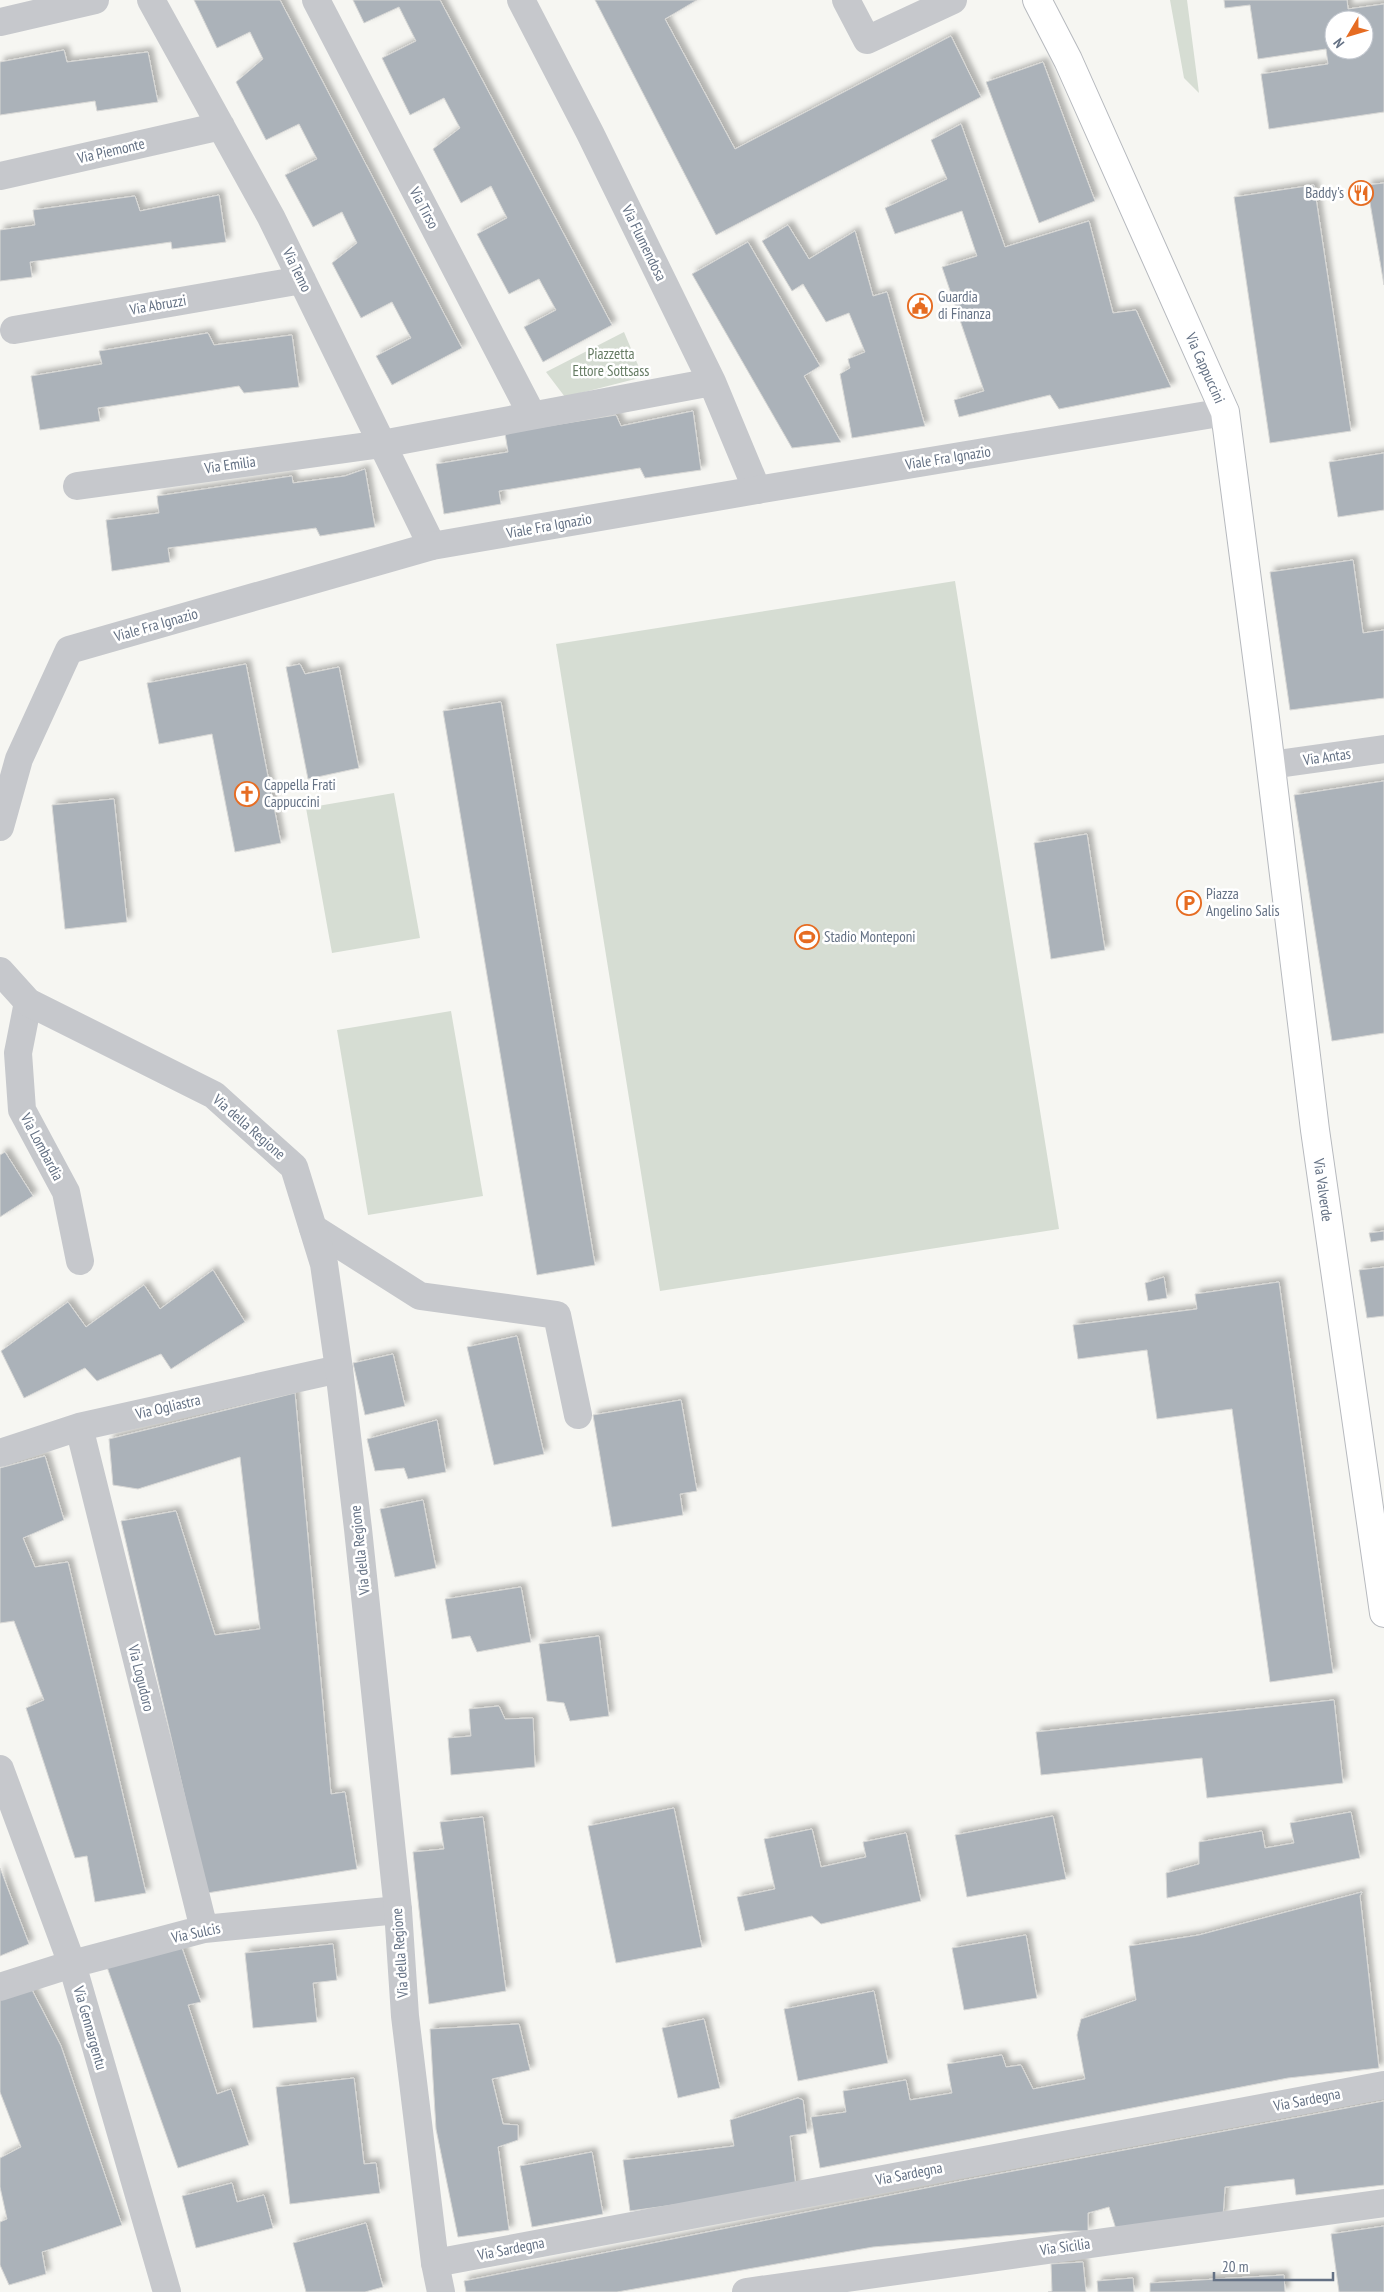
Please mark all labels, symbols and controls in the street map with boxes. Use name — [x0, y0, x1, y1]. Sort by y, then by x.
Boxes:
north arrow — [1324, 10, 1374, 60]
text: N — [1329, 34, 1348, 52]
street label: Via Piemonte — [74, 134, 146, 168]
restaurant icon: Baddy's — [1348, 180, 1374, 206]
street label: Via Tirso — [405, 183, 443, 232]
place label: Baddy's — [1305, 183, 1344, 202]
street label: Via Flumendosa — [617, 201, 671, 284]
street label: Via Temo — [278, 244, 316, 295]
place label: Guardia di Finanza — [938, 287, 991, 323]
street label: Via Abruzzi — [127, 290, 188, 319]
public building icon: Guardia di Finanza — [907, 293, 933, 319]
street label: Via Cappuccini — [1181, 329, 1229, 406]
park label: Piazzetta Ettore Sottsass — [573, 344, 649, 380]
street label: Viale Fra Ignazio — [903, 441, 992, 474]
street label: Via Emilia — [202, 452, 257, 478]
street label: Viale Fra Ignazio — [504, 509, 593, 543]
street label: Viale Fra Ignazio — [111, 603, 200, 646]
street label: Via Antas — [1301, 744, 1352, 769]
place label: Cappella Frati Cappuccini — [264, 775, 336, 811]
church icon: Cappella Frati Cappuccini — [234, 781, 260, 807]
place label: Piazza Angelino Salis — [1206, 884, 1280, 920]
parking icon: Piazza Angelino Salis — [1176, 890, 1202, 916]
sports icon: Stadio Monteponi — [794, 924, 820, 950]
place label: Stadio Monteponi — [824, 927, 916, 946]
street label: Via della Regione — [208, 1089, 289, 1163]
street label: Via Lombardia — [16, 1109, 68, 1184]
street label: Via Valverde — [1310, 1156, 1337, 1223]
street label: Via Ogliastra — [133, 1390, 202, 1423]
street label: Via della Regione — [345, 1504, 374, 1597]
street label: Via Logudoro — [124, 1642, 159, 1713]
street label: Via della Regione — [387, 1908, 412, 2000]
street label: Via Sulcis — [169, 1918, 222, 1947]
street label: Via Gennargentu — [69, 1983, 111, 2072]
street label: Via Sardegna — [1271, 2084, 1342, 2115]
street label: Via Sardegna — [873, 2158, 944, 2189]
street label: Via Sardegna — [475, 2233, 546, 2264]
street label: Via Sicilia — [1038, 2234, 1091, 2260]
scale bar — [1214, 2250, 1333, 2282]
text: 20 m — [1222, 2257, 1248, 2276]

